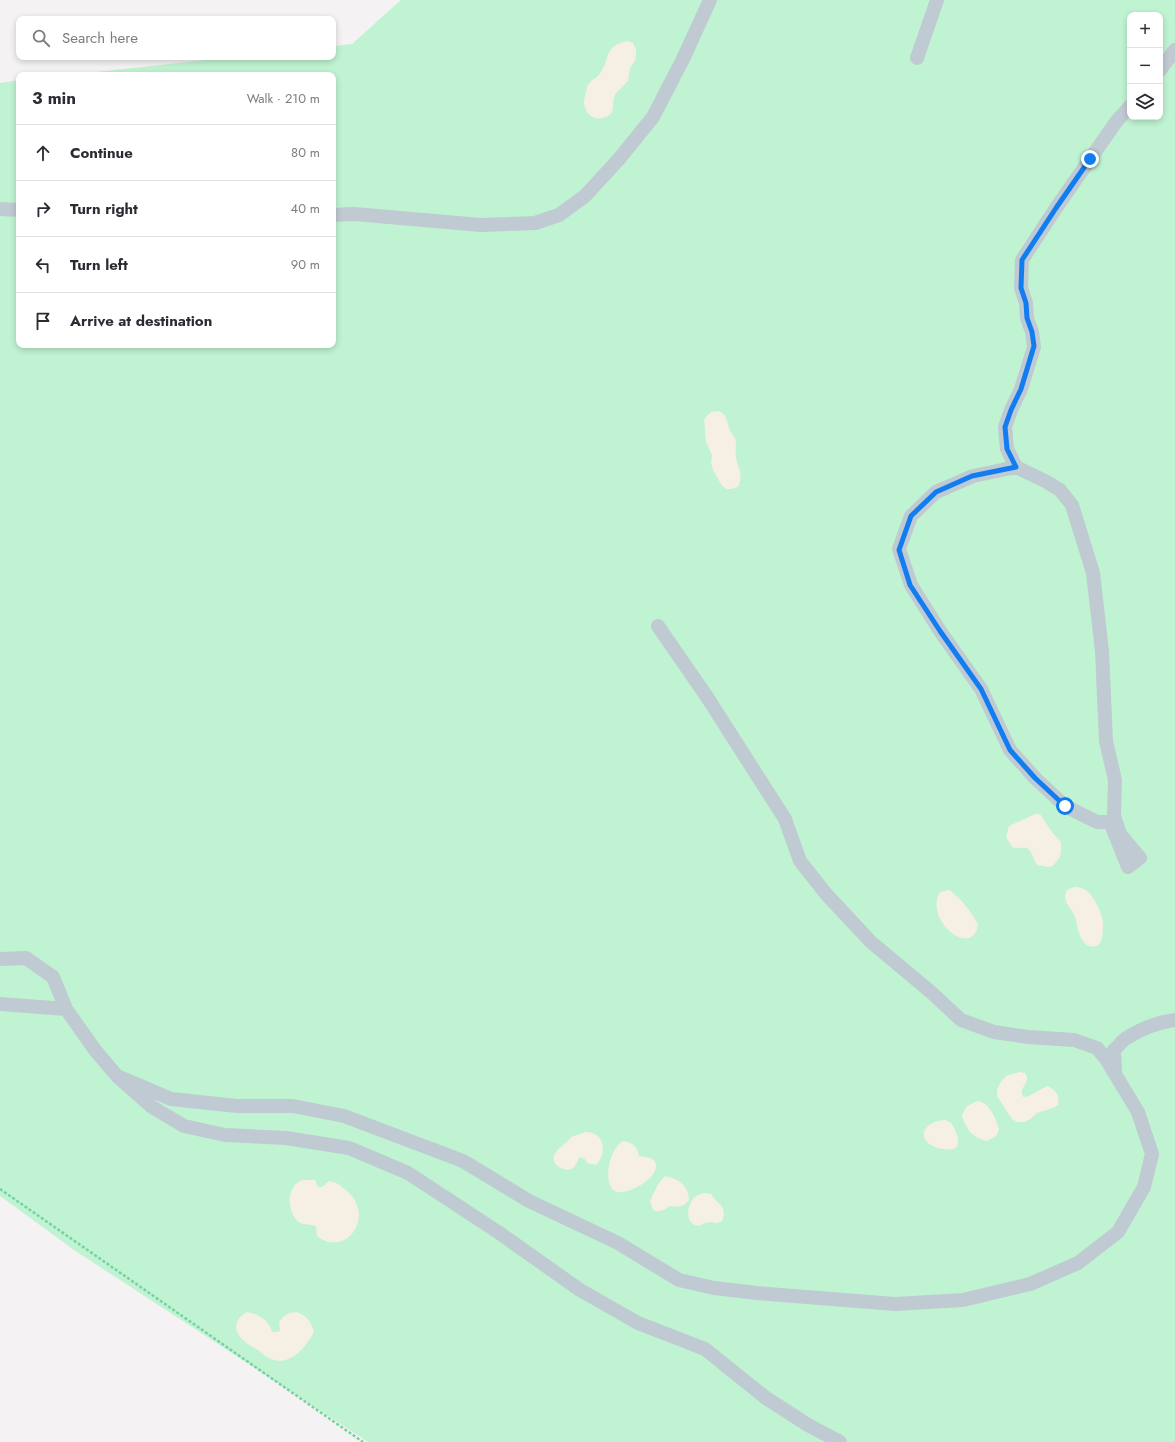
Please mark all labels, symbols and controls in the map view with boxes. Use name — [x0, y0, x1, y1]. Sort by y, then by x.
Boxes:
map controls — [1127, 12, 1163, 120]
button: + — [1127, 12, 1163, 48]
search box — [16, 16, 336, 60]
icon: search — [30, 27, 52, 49]
text: Search here — [62, 27, 138, 49]
button: − — [1127, 48, 1163, 84]
button: layers — [1127, 84, 1163, 120]
text: 3 min — [32, 86, 76, 110]
text: Walk · 210 m — [247, 89, 320, 108]
icon: ahead — [32, 142, 54, 164]
text: Continue — [70, 142, 133, 164]
text: 80 m — [291, 143, 320, 162]
route end — [1081, 150, 1099, 168]
icon: right — [32, 198, 54, 220]
text: Turn right — [70, 198, 138, 220]
text: 40 m — [291, 199, 320, 218]
icon: left — [32, 254, 54, 276]
text: Turn left — [70, 254, 128, 276]
text: 90 m — [291, 255, 320, 274]
icon: arrive — [32, 310, 54, 332]
text: Arrive at destination — [70, 310, 212, 332]
route start — [1056, 797, 1074, 815]

